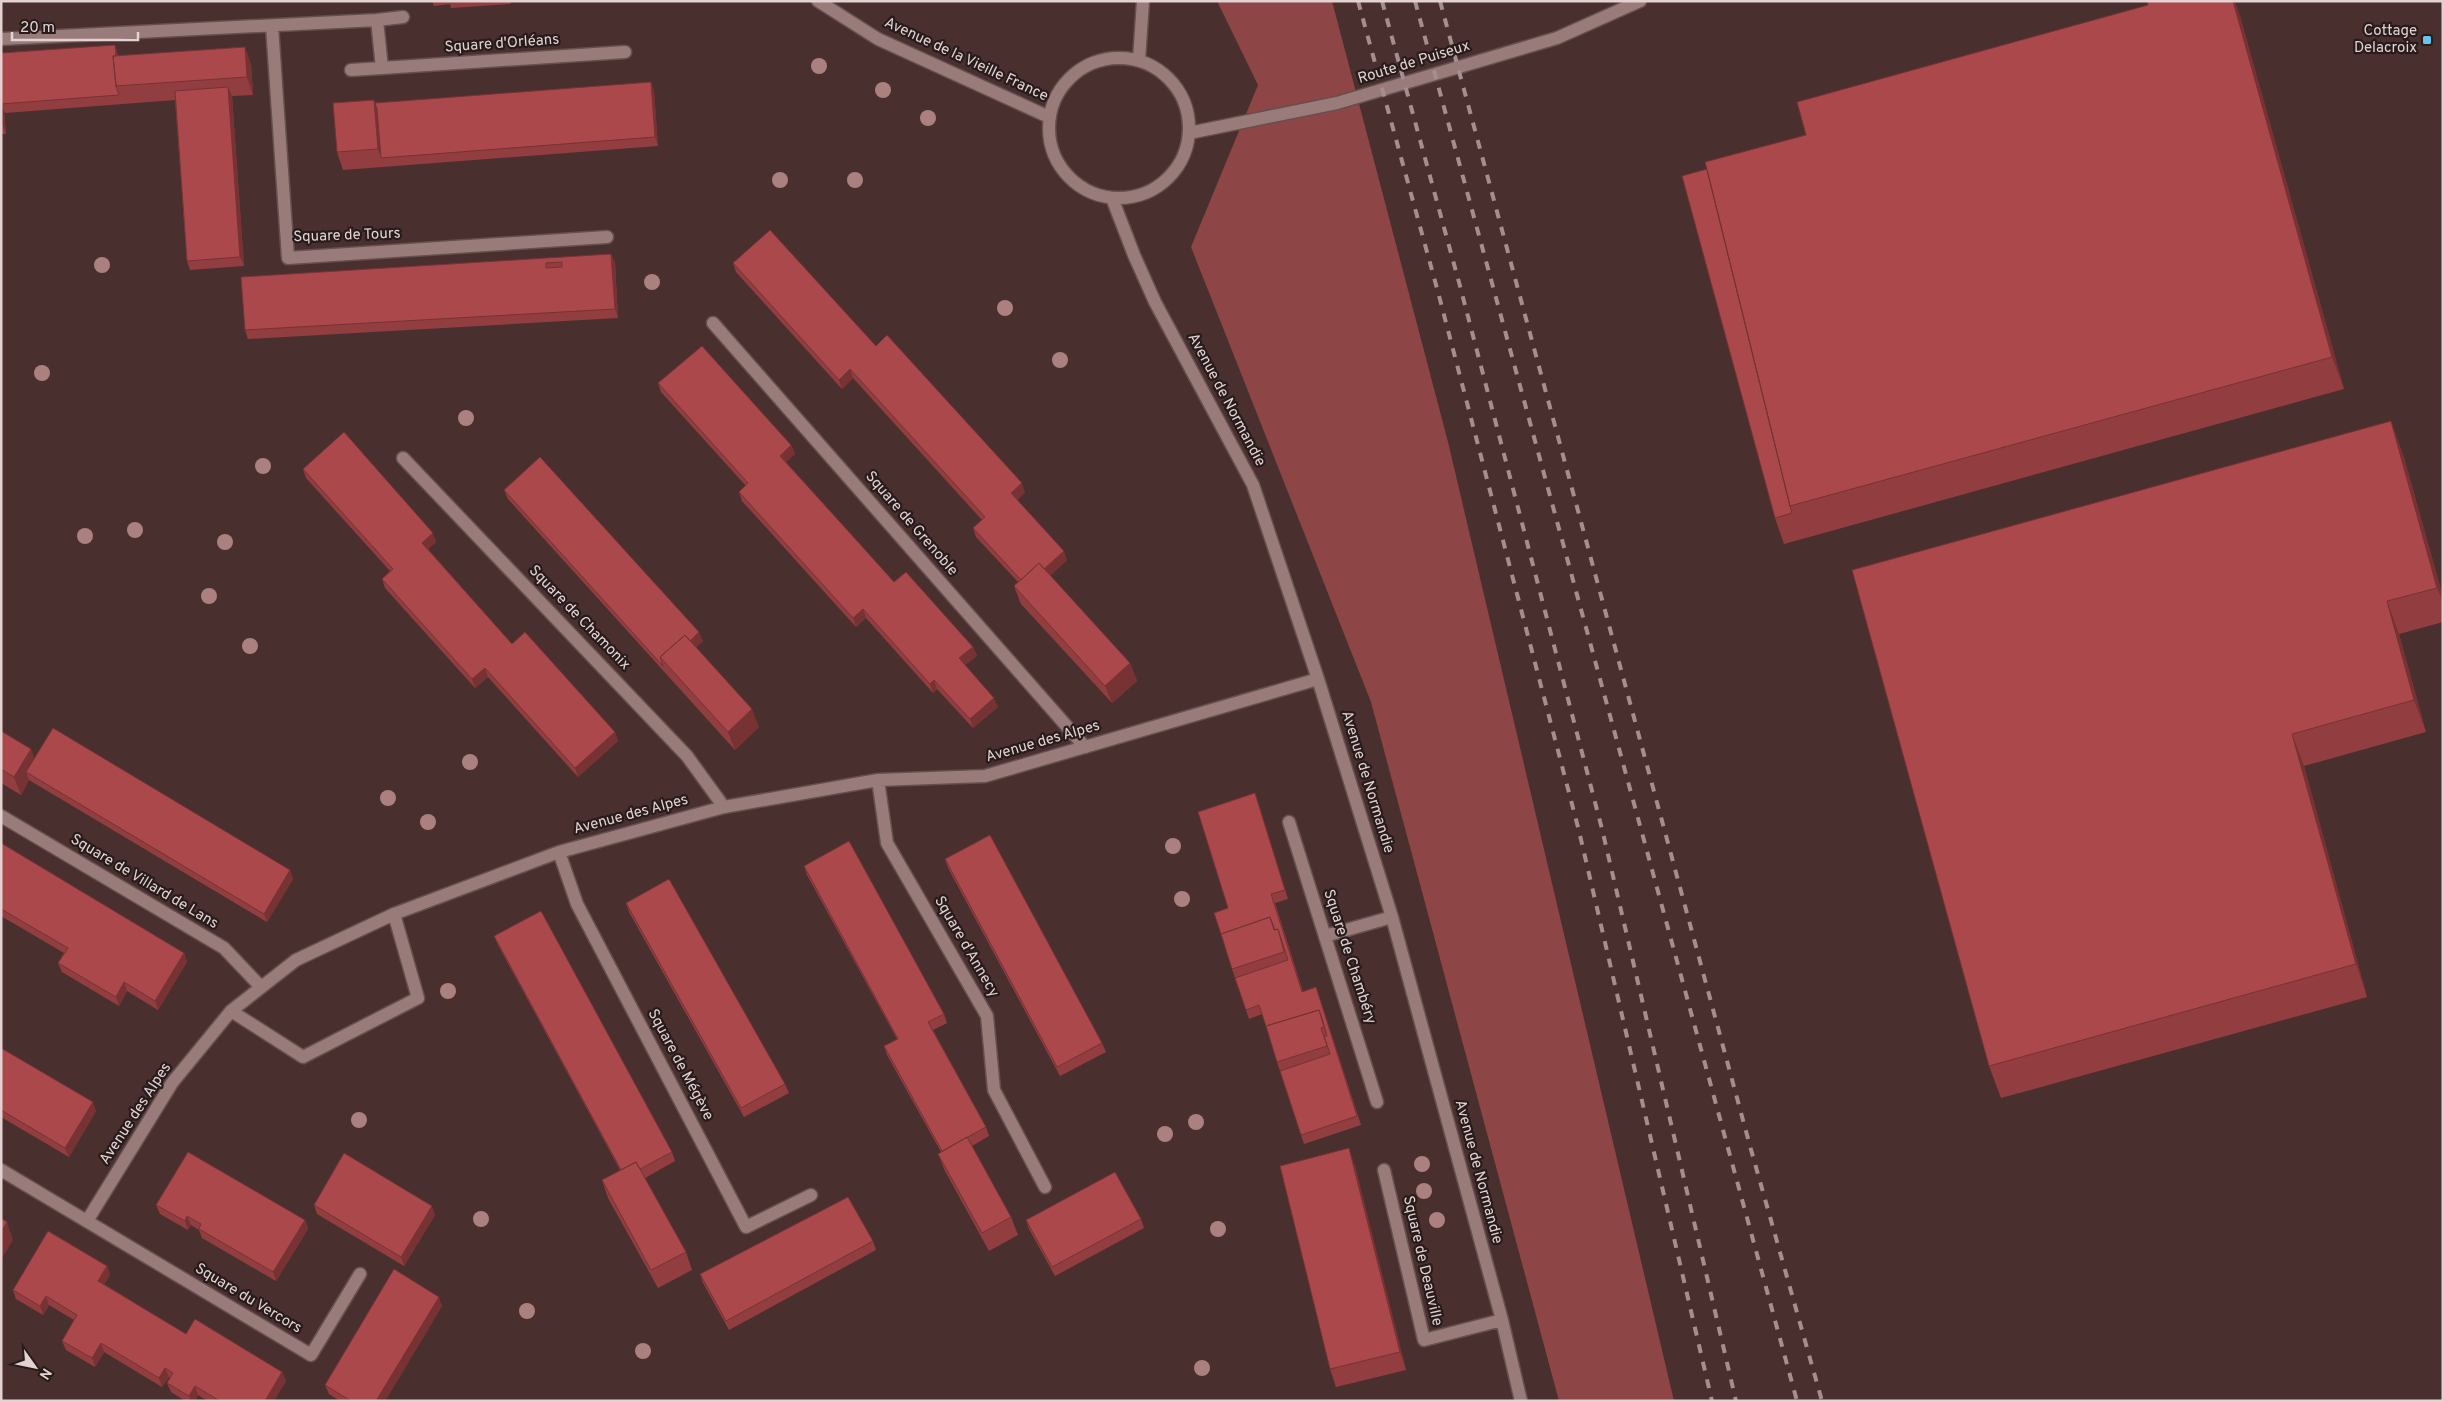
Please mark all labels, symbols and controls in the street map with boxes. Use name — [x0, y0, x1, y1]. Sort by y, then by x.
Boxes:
scale bar — [12, 10, 139, 42]
street label: Avenue de la Vieille France — [881, 14, 1051, 106]
text: 20 m — [20, 19, 55, 38]
place label: Cottage Delacroix — [2354, 22, 2417, 58]
street label: Square d'Orléans — [444, 31, 560, 57]
marker: Cottage Delacroix — [2421, 34, 2433, 46]
street label: Route de Puiseux — [1356, 37, 1473, 89]
street label: Square de Tours — [293, 225, 401, 247]
street label: Avenue de Normandie — [1183, 330, 1269, 470]
street label: Square de Grenoble — [860, 468, 962, 580]
street label: Square de Chamonix — [524, 562, 634, 675]
street label: Avenue de Normandie — [1336, 708, 1398, 856]
street label: Avenue des Alpes — [984, 717, 1102, 767]
street label: Avenue des Alpes — [572, 791, 690, 839]
street label: Square de Villard de Lans — [67, 830, 221, 934]
street label: Square de Chambéry — [1318, 887, 1380, 1027]
street label: Square d'Annecy — [929, 893, 1003, 1001]
street label: Square de Mégève — [643, 1006, 717, 1124]
street label: Avenue des Alpes — [96, 1059, 176, 1169]
street label: Avenue de Normandie — [1450, 1098, 1506, 1246]
street label: Square de Deauville — [1398, 1194, 1446, 1328]
street label: Square du Vercors — [191, 1260, 305, 1338]
north arrow — [10, 1342, 60, 1392]
text: N — [35, 1364, 55, 1382]

